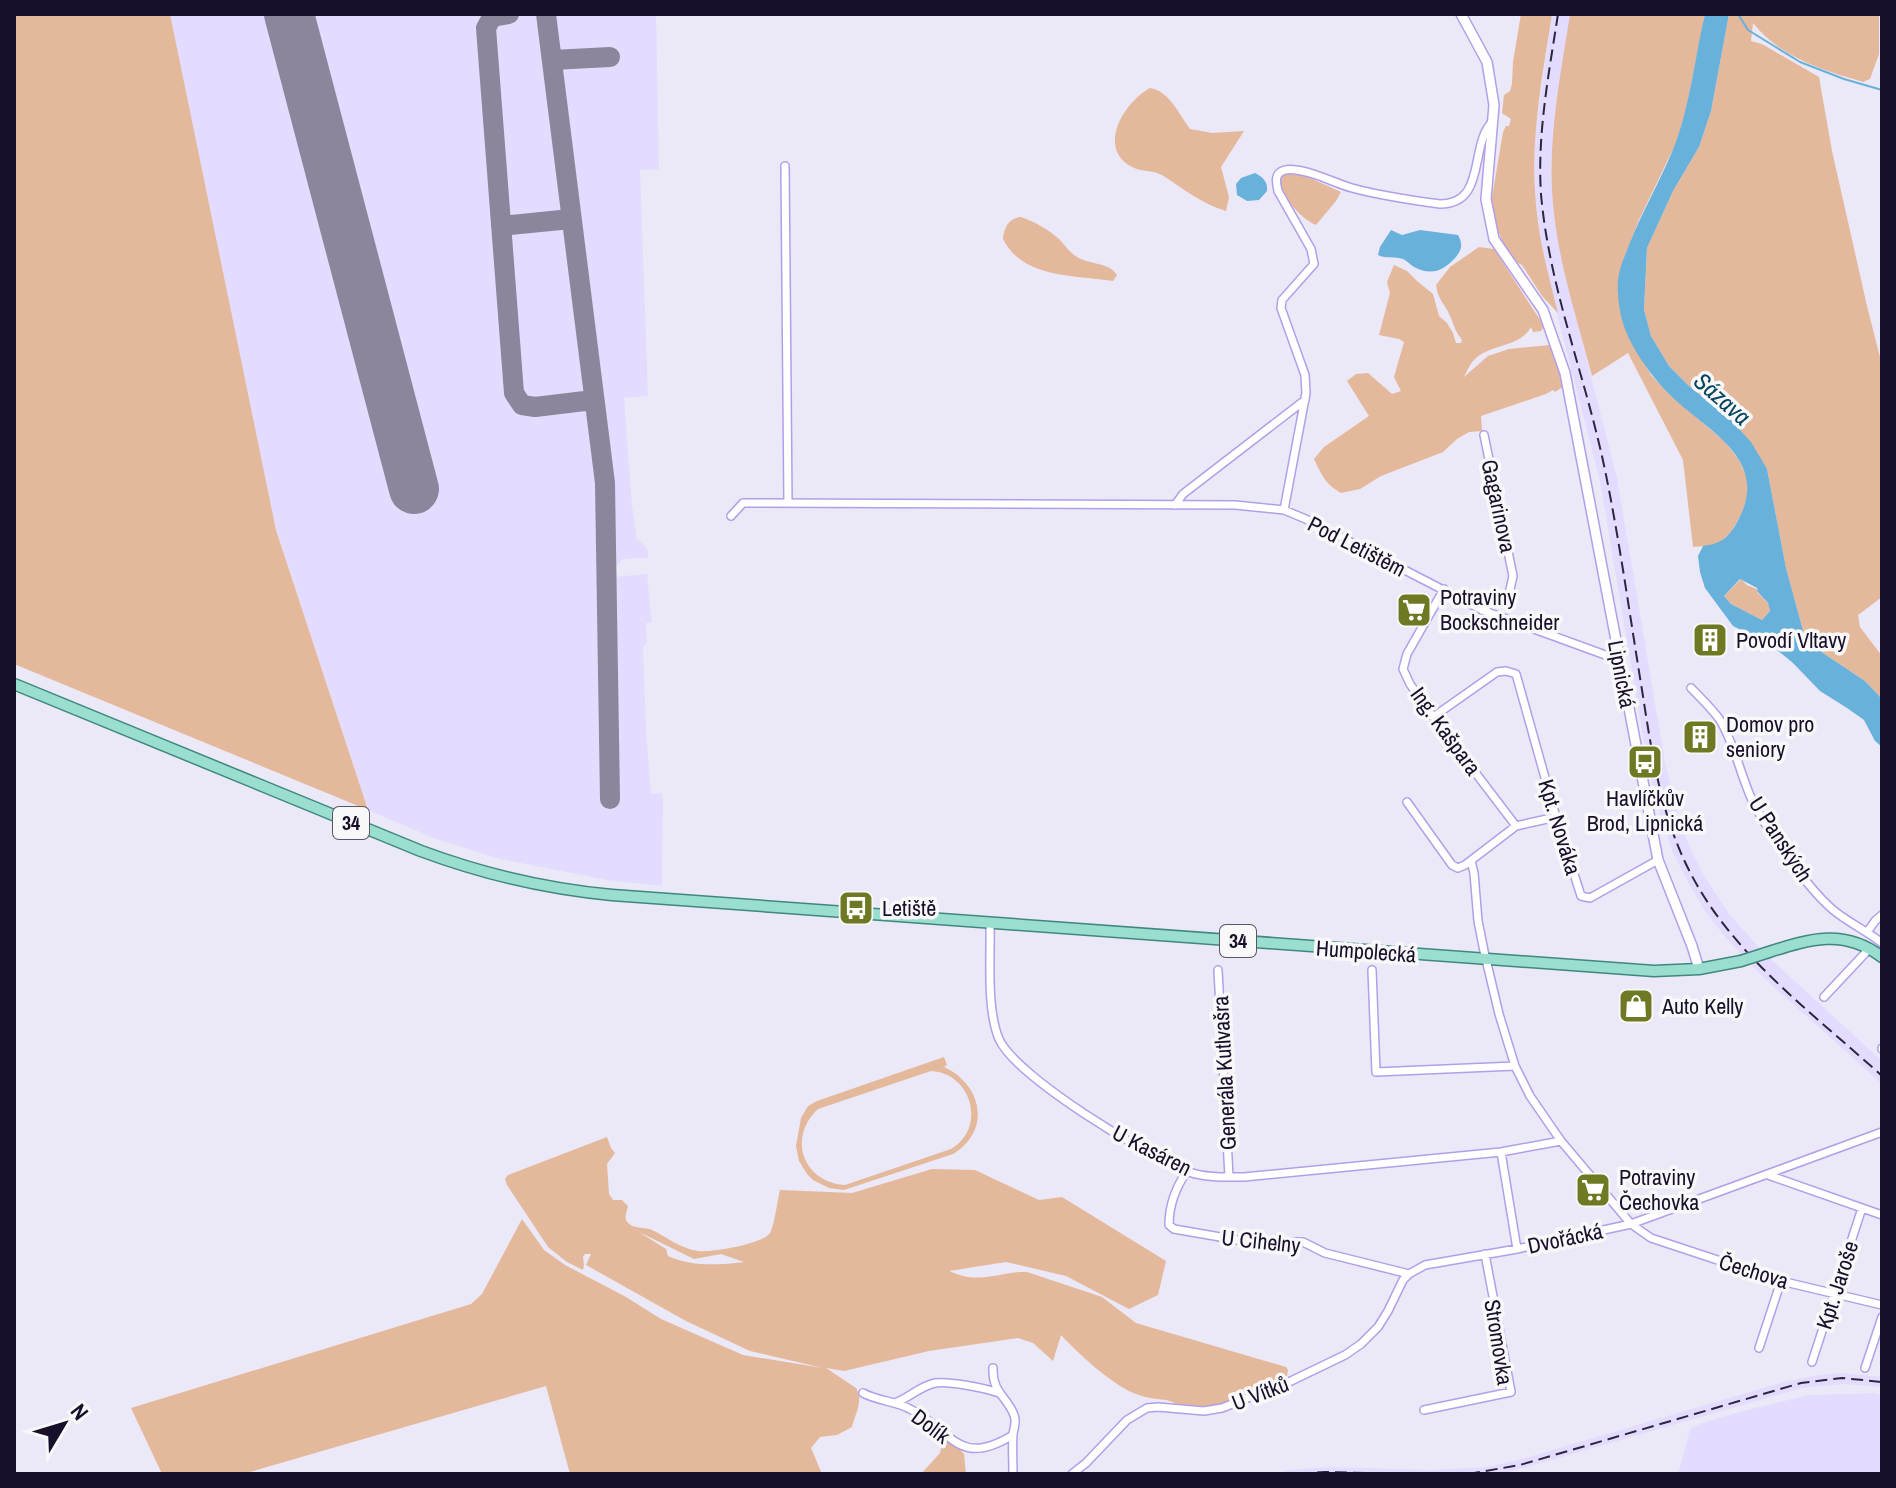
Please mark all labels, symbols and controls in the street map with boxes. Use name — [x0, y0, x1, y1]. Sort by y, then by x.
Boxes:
water label: Sázava — [1687, 365, 1758, 432]
street label: Gagarinova — [1475, 457, 1523, 555]
street label: Pod Letištěm — [1303, 509, 1411, 583]
place label: Potraviny Bockschneider — [1440, 582, 1559, 637]
supermarket icon: Potraviny Bockschneider — [1395, 591, 1433, 629]
building icon: Povodí Vltavy — [1691, 621, 1729, 659]
place label: Povodí Vltavy — [1736, 625, 1846, 655]
street label: Lipnická — [1601, 638, 1643, 710]
street label: Ing. Kašpara — [1404, 681, 1488, 781]
place label: Domov pro seniory — [1726, 709, 1814, 764]
building icon: Domov pro seniory — [1681, 718, 1719, 756]
bus stop icon: Havlíčkův Brod, Lipnická — [1626, 743, 1664, 781]
street label: Kpt. Nováka — [1531, 776, 1589, 878]
place label: Havlíčkův Brod, Lipnická — [1587, 783, 1703, 838]
street label: U Panských — [1742, 790, 1820, 888]
road number: 34 — [333, 807, 369, 839]
bus stop icon: Letiště — [837, 889, 875, 927]
place label: Letiště — [882, 893, 936, 923]
road number: 34 — [1220, 925, 1256, 957]
street label: Humpolecká — [1315, 933, 1417, 969]
shop icon: Auto Kelly — [1617, 987, 1655, 1025]
place label: Auto Kelly — [1661, 991, 1743, 1021]
street label: Generála Kutlvašra — [1205, 995, 1243, 1151]
street label: U Kasáren — [1107, 1117, 1197, 1183]
place label: Potraviny Čechovka — [1619, 1162, 1699, 1217]
supermarket icon: Potraviny Čechovka — [1574, 1171, 1612, 1209]
street label: Dvořácká — [1525, 1215, 1605, 1261]
street label: U Cihelny — [1220, 1222, 1302, 1260]
street label: Kpt. Jaroše — [1809, 1237, 1865, 1333]
street label: Čechova — [1716, 1246, 1792, 1296]
street label: Stromovka — [1477, 1297, 1521, 1387]
street label: U Vítků — [1227, 1368, 1293, 1418]
north arrow — [24, 1384, 104, 1464]
text: N — [64, 1397, 96, 1426]
street label: Dolík — [906, 1402, 957, 1451]

